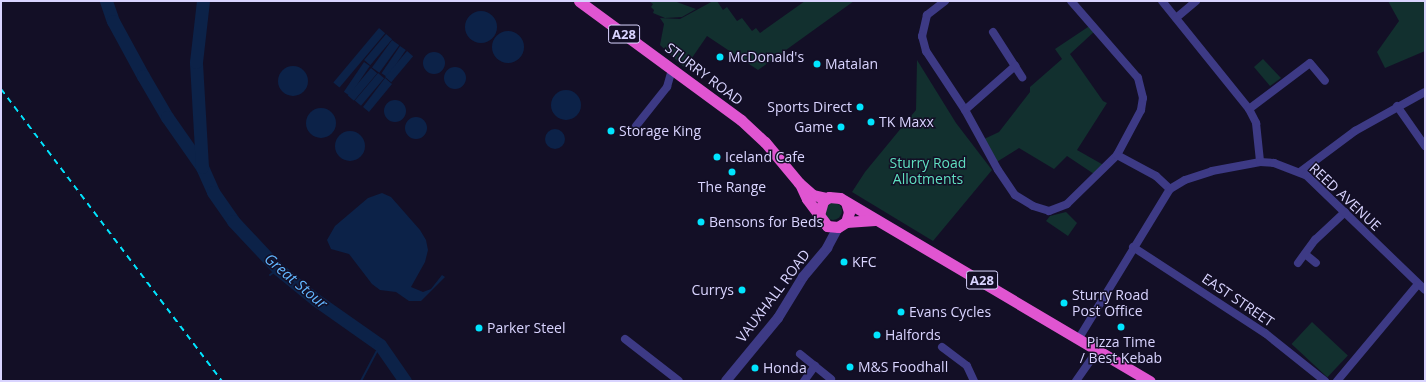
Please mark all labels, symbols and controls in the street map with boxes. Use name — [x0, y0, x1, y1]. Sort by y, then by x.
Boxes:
road number: A28 — [608, 23, 640, 45]
street label: STURRY ROAD — [662, 39, 746, 109]
place label: McDonald's — [728, 49, 804, 65]
marker: McDonald's — [715, 52, 725, 62]
place label: Matalan — [825, 56, 878, 72]
marker: Matalan — [812, 59, 822, 69]
place label: Sports Direct — [767, 99, 852, 115]
marker: Sports Direct — [855, 102, 865, 112]
place label: TK Maxx — [879, 114, 934, 130]
marker: TK Maxx — [866, 117, 876, 127]
place label: Game — [794, 119, 833, 135]
marker: Game — [836, 122, 846, 132]
place label: Storage King — [619, 123, 701, 139]
marker: Storage King — [606, 126, 616, 136]
place label: Iceland Cafe — [725, 149, 805, 165]
marker: Iceland Cafe — [712, 152, 722, 162]
park label: Sturry Road Allotments — [890, 155, 966, 188]
street label: REED AVENUE — [1306, 160, 1384, 234]
marker: The Range — [727, 167, 737, 177]
place label: The Range — [698, 179, 766, 195]
place label: Bensons for Beds — [709, 214, 823, 230]
marker: Bensons for Beds — [696, 217, 706, 227]
street label: VAUXHALL ROAD — [733, 246, 813, 346]
water label: Great Stour — [261, 250, 331, 312]
place label: KFC — [852, 254, 877, 270]
marker: KFC — [839, 257, 849, 267]
road number: A28 — [966, 269, 998, 291]
street label: EAST STREET — [1199, 270, 1277, 330]
place label: Currys — [691, 282, 734, 298]
marker: Currys — [737, 285, 747, 295]
place label: Sturry Road Post Office — [1072, 287, 1149, 320]
marker: Sturry Road Post Office — [1059, 298, 1069, 308]
place label: Evans Cycles — [909, 304, 991, 320]
marker: Evans Cycles — [896, 307, 906, 317]
place label: Parker Steel — [487, 320, 565, 336]
marker: Pizza Time / Best Kebab — [1116, 322, 1126, 332]
marker: Parker Steel — [474, 323, 484, 333]
place label: Halfords — [885, 327, 941, 343]
marker: Halfords — [872, 330, 882, 340]
place label: Pizza Time / Best Kebab — [1080, 334, 1162, 366]
place label: M&S Foodhall — [858, 359, 948, 375]
place label: Honda — [763, 360, 807, 376]
marker: M&S Foodhall — [845, 362, 855, 372]
marker: Honda — [750, 363, 760, 373]

